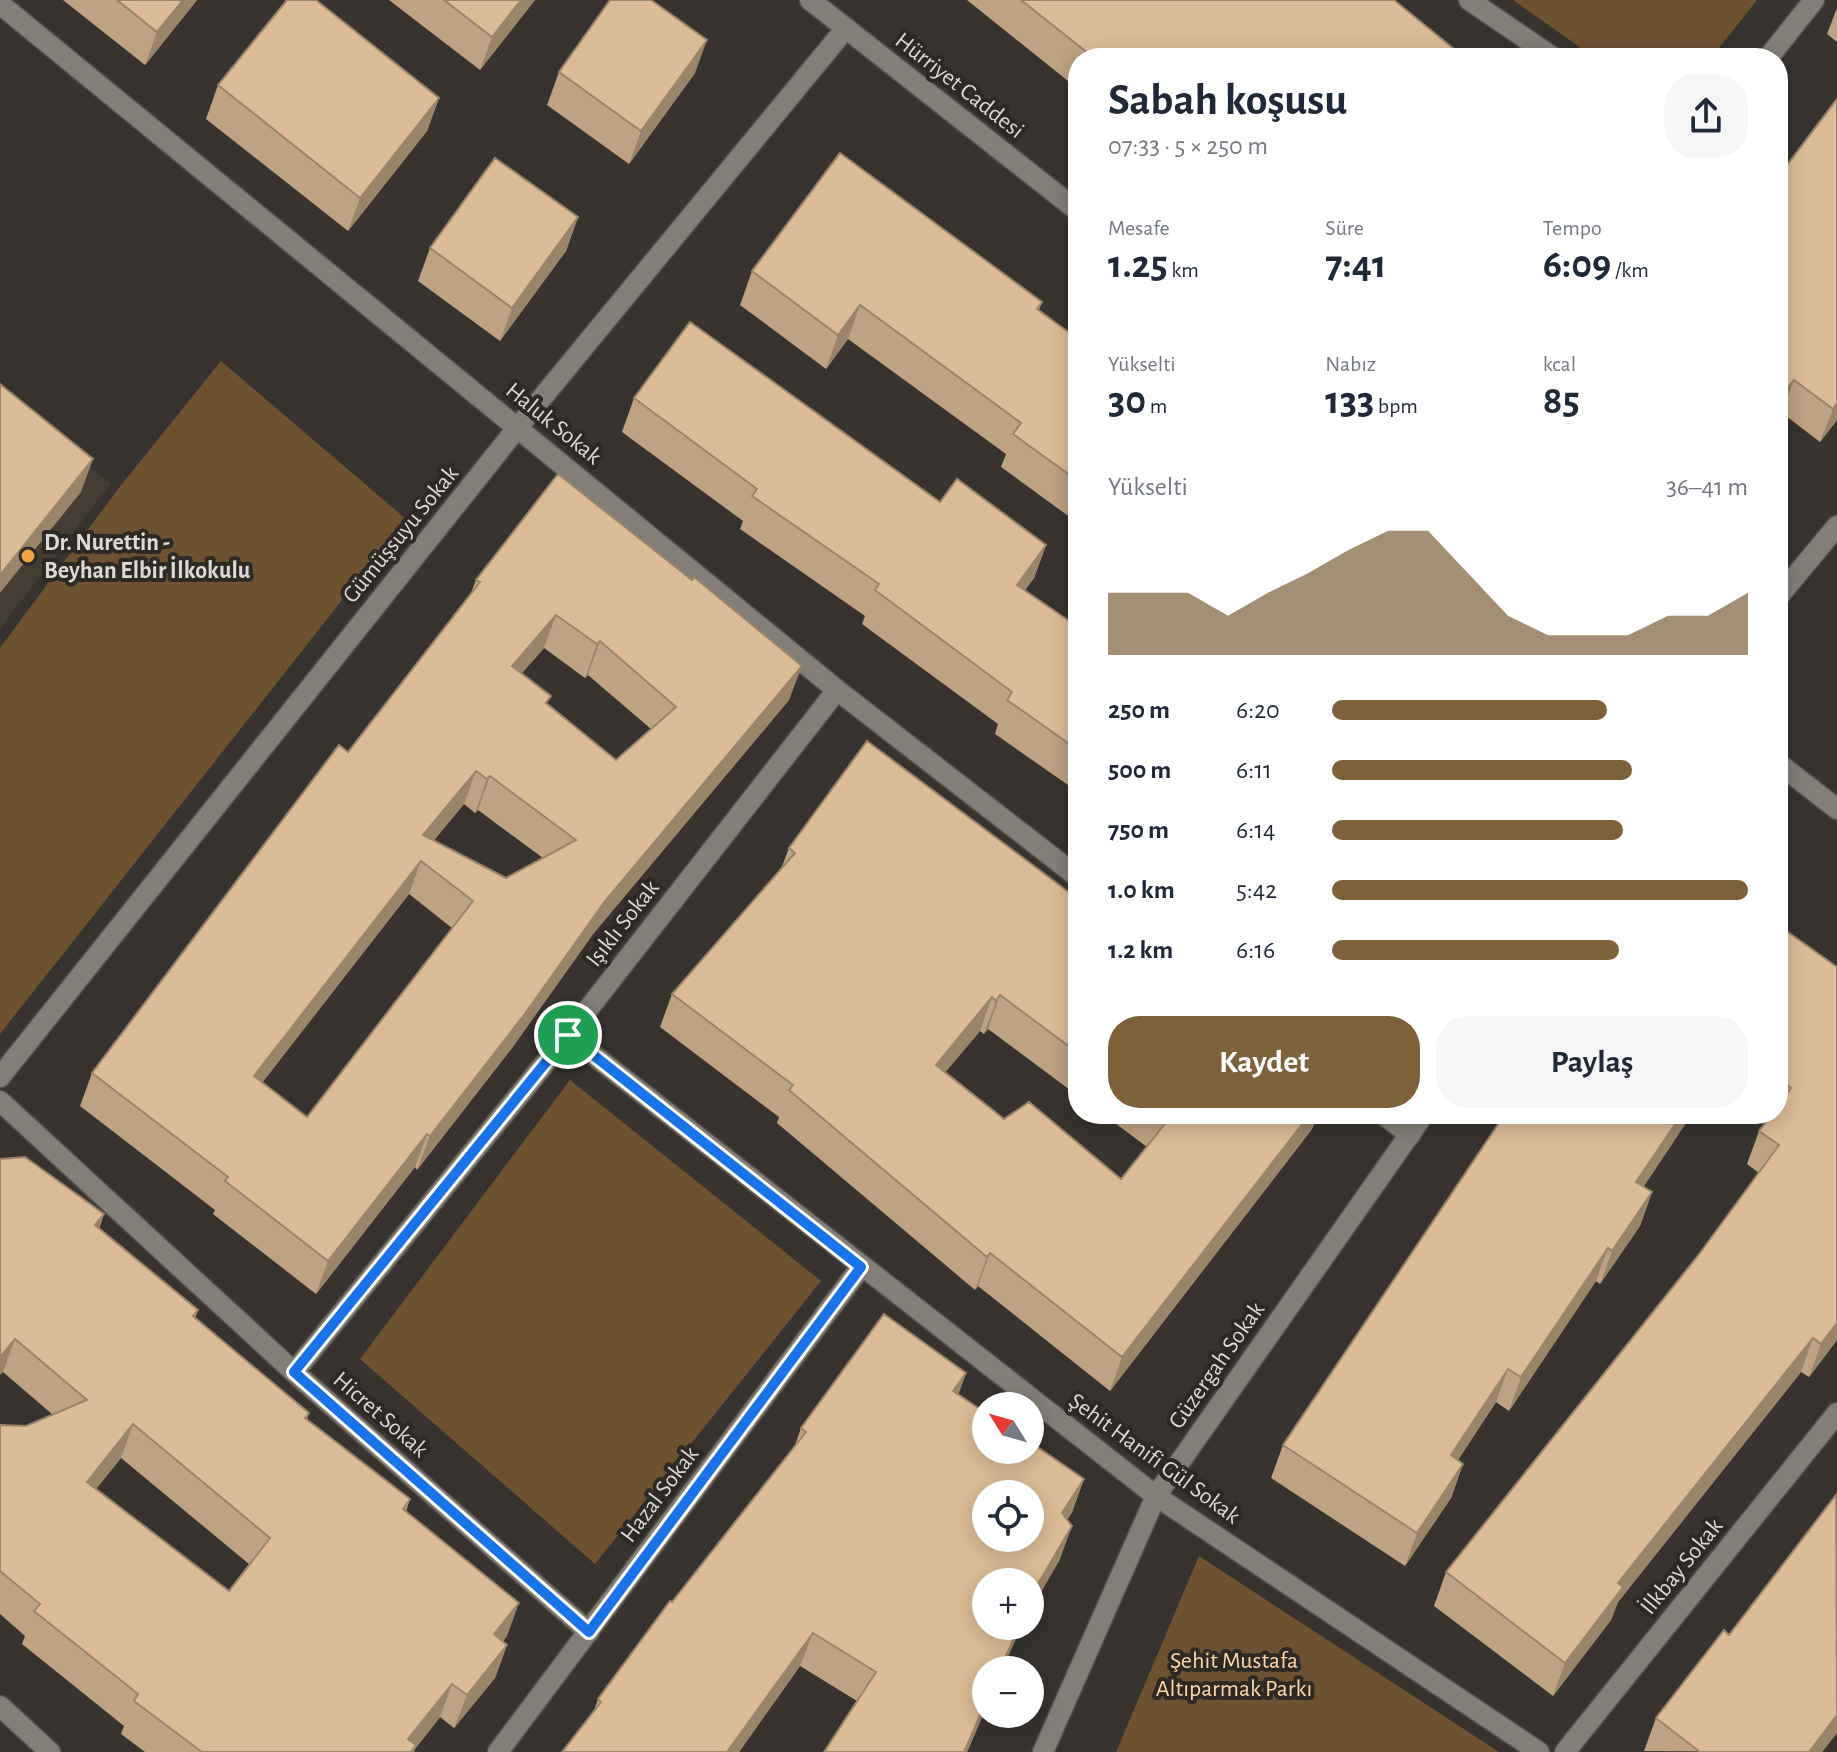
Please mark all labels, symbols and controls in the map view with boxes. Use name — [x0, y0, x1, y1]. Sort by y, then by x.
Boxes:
street label: Hürriyet Caddesi — [890, 28, 1028, 143]
button: share — [1664, 74, 1748, 158]
text: Sabah koşusu — [1108, 79, 1347, 123]
text: 07:33 · 5 × 250 m — [1108, 133, 1268, 159]
text: Mesafe — [1108, 217, 1170, 239]
text: Süre — [1325, 217, 1364, 239]
text: Tempo — [1543, 217, 1602, 239]
text: 1.25 — [1108, 245, 1168, 285]
text: 7:41 — [1325, 245, 1386, 285]
text: 6:09 — [1543, 245, 1611, 285]
text: km — [1168, 259, 1199, 281]
text: /km — [1611, 259, 1649, 281]
text: Yükselti — [1108, 353, 1176, 375]
text: Nabız — [1325, 353, 1376, 375]
text: kcal — [1543, 353, 1576, 375]
street label: Haluk Sokak — [501, 378, 606, 469]
text: 30 — [1108, 381, 1146, 421]
text: 133 — [1325, 381, 1374, 421]
text: 85 — [1543, 381, 1580, 421]
text: m — [1146, 395, 1167, 417]
text: bpm — [1374, 395, 1418, 417]
street label: Gümüşsuyu Sokak — [338, 462, 463, 608]
text: Yükselti — [1108, 474, 1188, 500]
text: 36–41 m — [1666, 474, 1748, 500]
place label: Dr. Nurettin - Beyhan Elbir İlkokulu — [44, 531, 251, 583]
marker: Dr. Nurettin - Beyhan Elbir İlkokulu — [19, 547, 37, 565]
text: 250 m — [1108, 697, 1170, 723]
text: 6:20 — [1236, 697, 1280, 723]
text: 500 m — [1108, 757, 1171, 783]
text: 6:11 — [1236, 757, 1272, 783]
text: 750 m — [1108, 817, 1169, 843]
text: 6:14 — [1236, 817, 1276, 843]
street label: Işıklı Sokak — [582, 876, 664, 971]
text: 1.0 km — [1108, 877, 1175, 903]
text: 5:42 — [1236, 877, 1277, 903]
text: 1.2 km — [1108, 937, 1173, 963]
text: 6:16 — [1236, 937, 1275, 963]
pin — [534, 1001, 602, 1069]
icon: arrive — [546, 1013, 590, 1057]
button: Kaydet — [1108, 1016, 1420, 1108]
button: Paylaş — [1436, 1016, 1748, 1108]
street label: Güzergah Sokak — [1164, 1298, 1269, 1433]
street label: Hicret Sokak — [328, 1367, 432, 1462]
street label: Şehit Hanifi Gül Sokak — [1064, 1389, 1244, 1529]
north arrow — [972, 1392, 1044, 1464]
map controls — [972, 1392, 1044, 1728]
street label: Hazal Sokak — [616, 1442, 703, 1547]
button: locate — [972, 1480, 1044, 1552]
street label: İlkbay Sokak — [1635, 1513, 1728, 1619]
button: + — [972, 1568, 1044, 1640]
park label: Şehit Mustafa Altıparmak Parkı — [1156, 1649, 1312, 1701]
button: − — [972, 1656, 1044, 1728]

